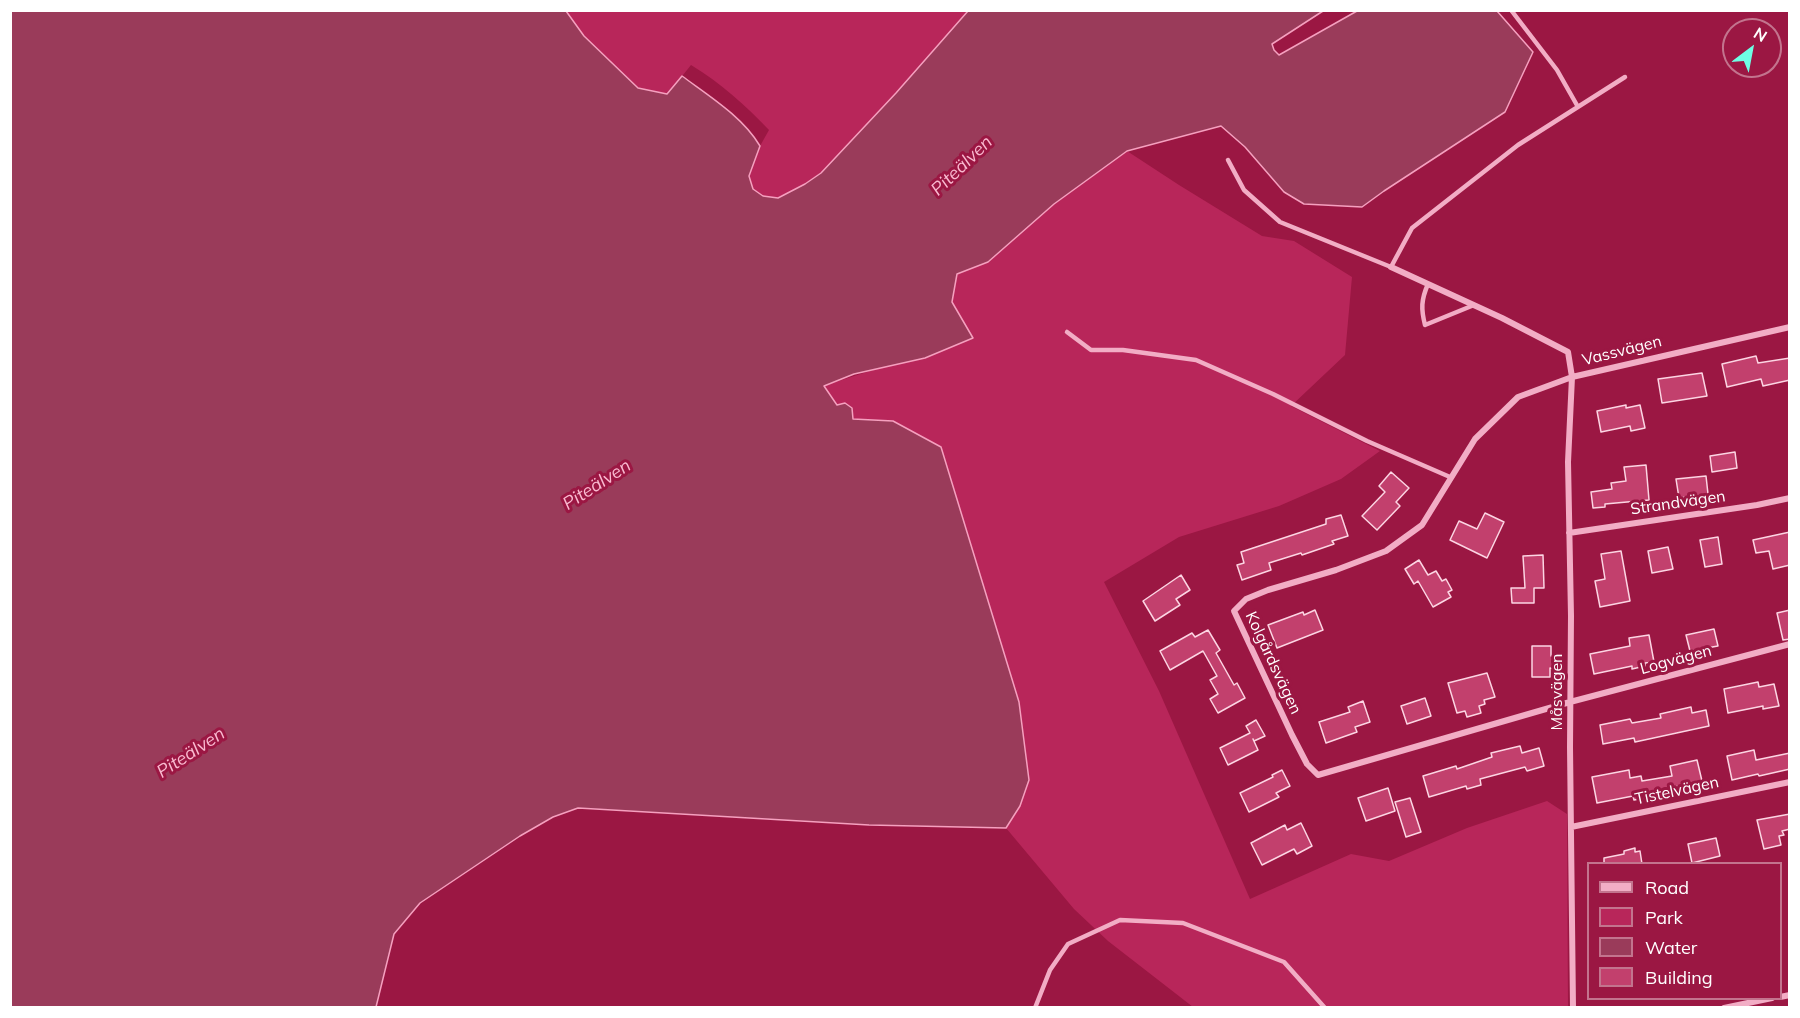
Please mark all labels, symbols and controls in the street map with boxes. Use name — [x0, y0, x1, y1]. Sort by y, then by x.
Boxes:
north arrow — [1722, 18, 1782, 78]
text: N — [1750, 23, 1771, 46]
water label: Piteälven — [927, 132, 997, 200]
street label: Vassvägen — [1580, 332, 1664, 370]
water label: Piteälven — [559, 455, 635, 515]
street label: Strandvägen — [1629, 487, 1727, 519]
street label: Kolgårdsvägen — [1241, 609, 1305, 717]
street label: Logvägen — [1638, 641, 1714, 679]
street label: Måsvägen — [1547, 654, 1567, 730]
water label: Piteälven — [153, 723, 229, 783]
street label: Tistelvägen — [1633, 773, 1721, 809]
legend — [1587, 862, 1782, 1000]
text: Road — [1645, 876, 1689, 899]
text: Park — [1645, 906, 1683, 929]
text: Water — [1645, 936, 1697, 959]
text: Building — [1645, 966, 1713, 989]

